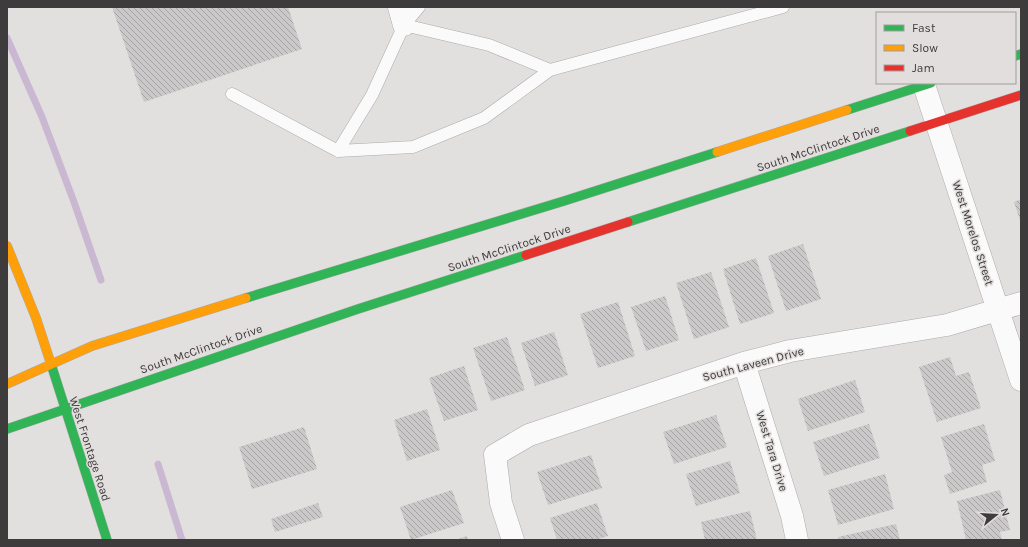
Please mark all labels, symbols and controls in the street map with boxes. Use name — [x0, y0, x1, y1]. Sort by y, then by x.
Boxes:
legend — [876, 12, 1016, 84]
text: Fast — [912, 21, 936, 35]
text: Slow — [912, 41, 938, 55]
text: Jam — [912, 61, 935, 75]
street label: South McClintock Drive — [755, 121, 881, 175]
street label: West Morelos Street — [949, 179, 997, 288]
street label: South McClintock Drive — [446, 221, 572, 275]
street label: South McClintock Drive — [138, 321, 264, 377]
street label: South Laveen Drive — [701, 344, 805, 384]
street label: West Frontage Road — [66, 395, 114, 503]
street label: West Tara Drive — [753, 409, 791, 493]
north arrow — [976, 495, 1016, 535]
text: N — [998, 506, 1012, 518]

